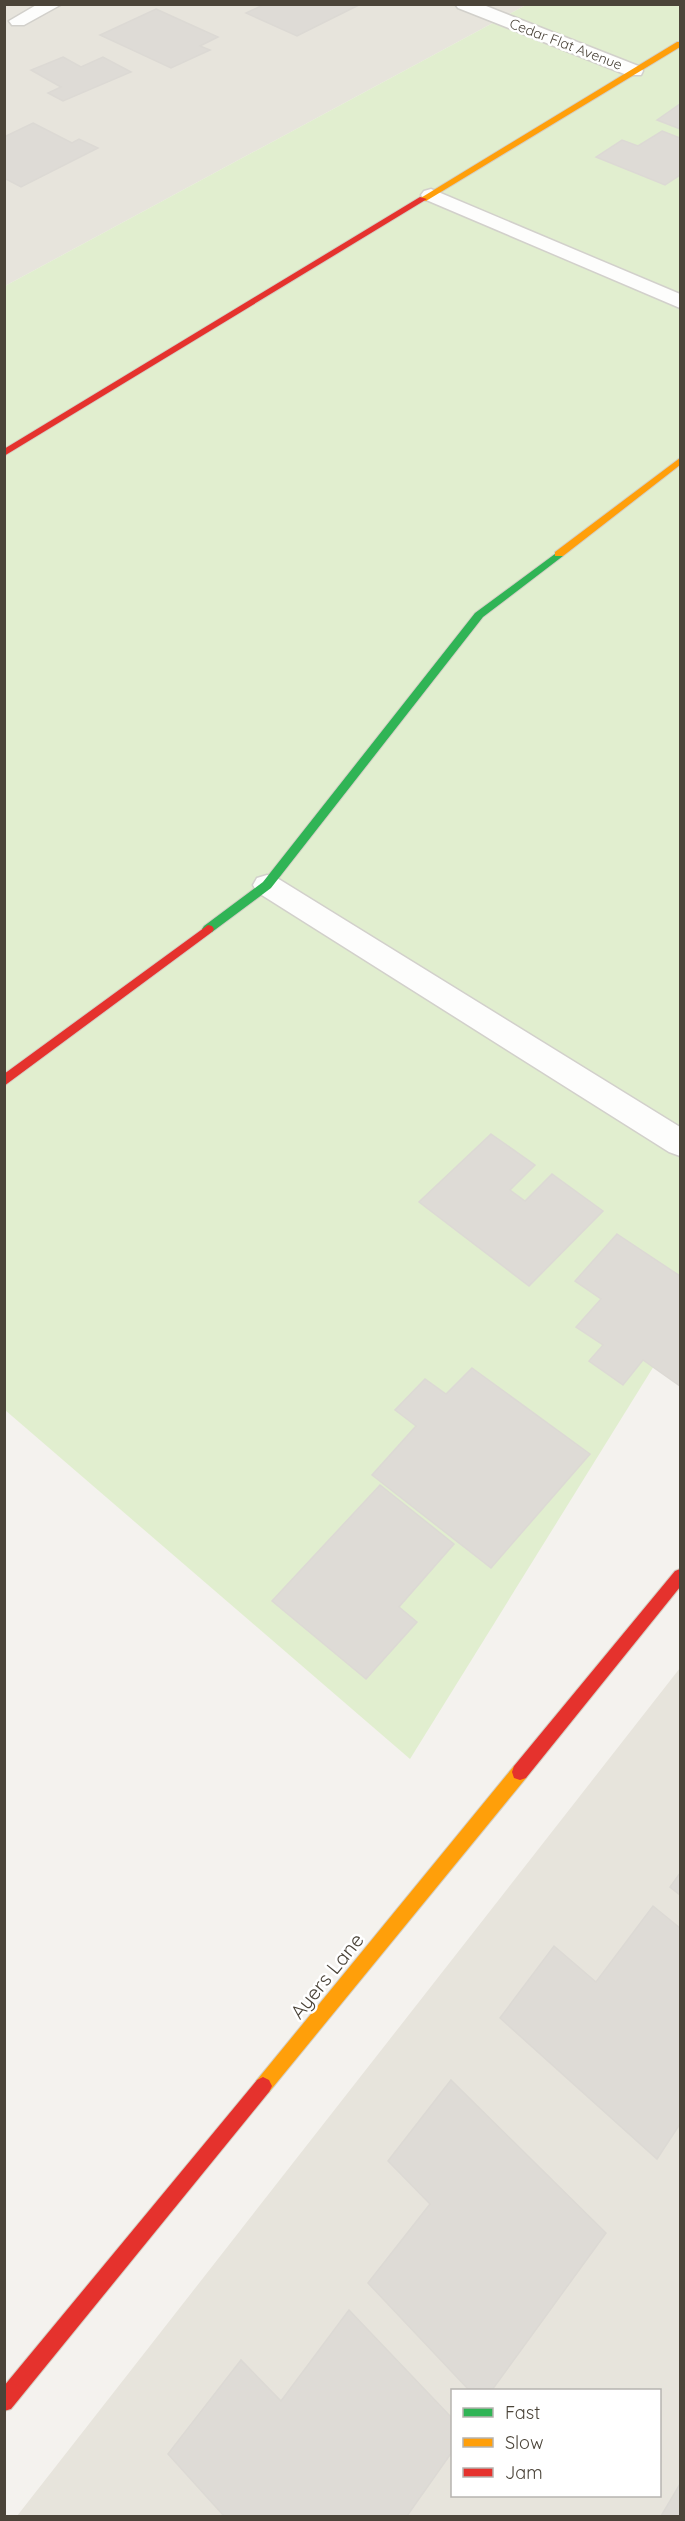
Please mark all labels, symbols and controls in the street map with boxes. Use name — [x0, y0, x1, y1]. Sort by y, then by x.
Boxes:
street label: Cedar Flat Avenue — [507, 14, 625, 74]
street label: Ayers Lane — [284, 1928, 369, 2024]
legend — [451, 2389, 661, 2497]
text: Fast — [505, 2401, 540, 2424]
text: Slow — [505, 2431, 543, 2454]
text: Jam — [505, 2461, 543, 2484]

